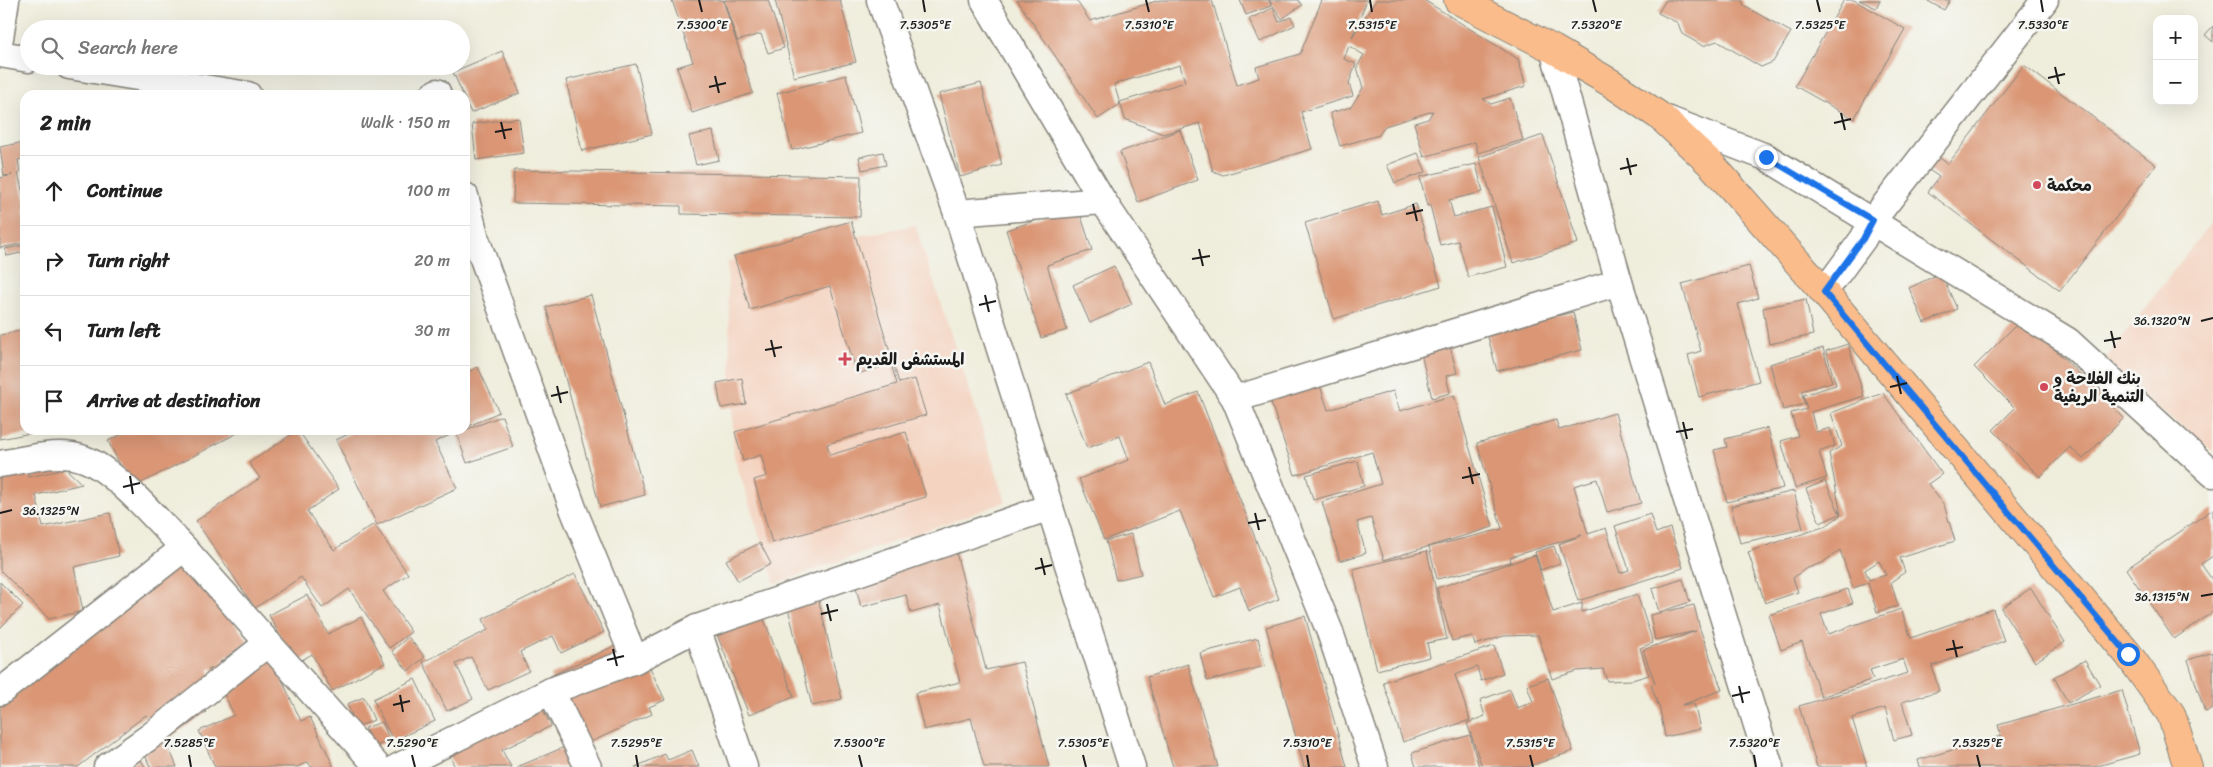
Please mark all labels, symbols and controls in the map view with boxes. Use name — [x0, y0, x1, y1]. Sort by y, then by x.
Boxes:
text: 7.5300°E — [676, 14, 729, 36]
text: 7.5305°E — [899, 14, 952, 36]
text: 7.5310°E — [1125, 14, 1175, 36]
text: 7.5315°E — [1348, 14, 1398, 36]
text: 7.5320°E — [1571, 14, 1623, 36]
text: 7.5325°E — [1795, 14, 1847, 36]
text: 7.5330°E — [2018, 14, 2070, 36]
map controls — [2153, 15, 2198, 105]
button: + — [2153, 15, 2198, 60]
search box — [20, 20, 470, 75]
text: Search here — [78, 31, 178, 64]
icon: search — [38, 34, 66, 62]
button: − — [2153, 60, 2198, 105]
text: 2 min — [40, 104, 91, 142]
text: Walk · 150 m — [361, 108, 450, 137]
route end — [1755, 146, 1778, 169]
place label: محكمة — [2047, 171, 2092, 200]
text: Continue — [87, 174, 163, 207]
text: 100 m — [406, 176, 450, 205]
icon: ahead — [40, 177, 68, 205]
marker: محكمة — [2031, 179, 2043, 191]
text: Turn right — [87, 244, 169, 277]
text: 20 m — [414, 246, 450, 275]
icon: right — [40, 247, 68, 275]
text: 36.1320°N — [2134, 310, 2191, 332]
text: Turn left — [87, 314, 160, 347]
text: 30 m — [415, 316, 450, 345]
icon: left — [40, 317, 68, 345]
place label: المستشفى القديم — [856, 345, 964, 374]
marker: المستشفى القديم — [838, 352, 852, 366]
place label: بنك الفلاحة و التنمية الريفية — [2053, 364, 2144, 411]
marker: بنك الفلاحة و التنمية الريفية — [2038, 381, 2050, 393]
text: Arrive at destination — [87, 384, 260, 417]
icon: arrive — [40, 387, 68, 415]
text: 36.1325°N — [23, 500, 80, 522]
text: 36.1315°N — [2135, 586, 2190, 608]
route start — [2117, 643, 2140, 666]
text: 7.5285°E — [163, 732, 216, 754]
text: 7.5290°E — [386, 732, 439, 754]
text: 7.5295°E — [610, 732, 663, 754]
text: 7.5300°E — [833, 732, 886, 754]
text: 7.5305°E — [1057, 732, 1110, 754]
text: 7.5310°E — [1283, 732, 1333, 754]
text: 7.5315°E — [1506, 732, 1556, 754]
text: 7.5320°E — [1729, 732, 1781, 754]
text: 7.5325°E — [1952, 732, 2004, 754]

